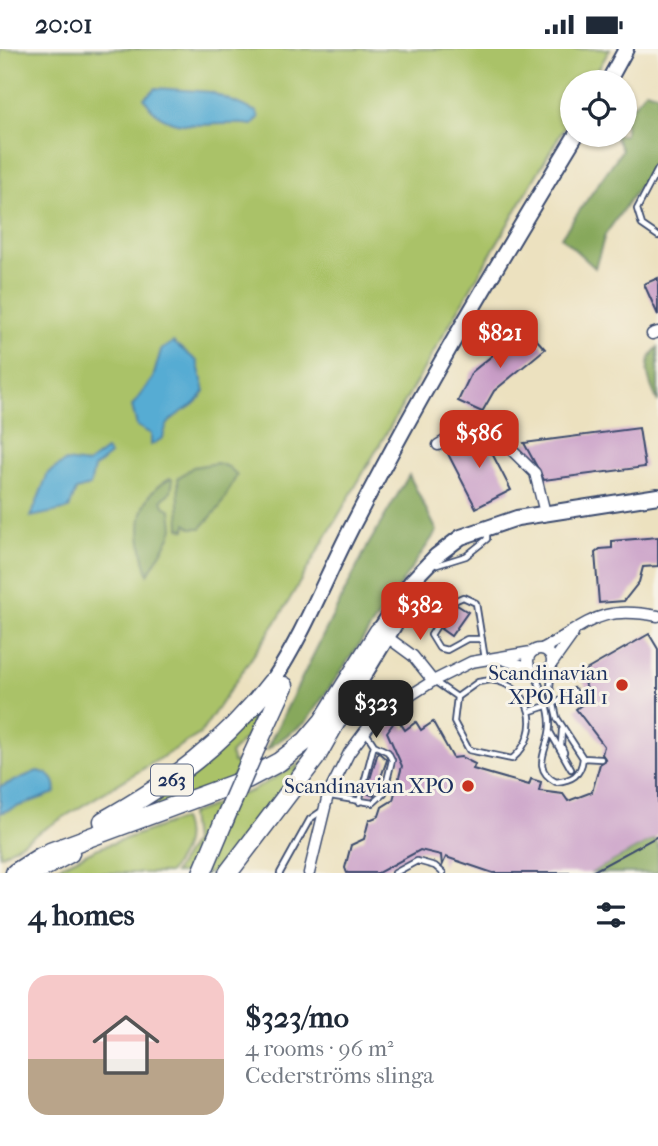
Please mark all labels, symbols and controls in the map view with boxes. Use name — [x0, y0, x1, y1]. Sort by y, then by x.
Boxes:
text: 20:01 — [35, 9, 92, 40]
map controls — [560, 70, 637, 147]
button: locate — [560, 70, 637, 147]
pin: $821 — [459, 311, 541, 370]
text: $821 — [478, 319, 522, 346]
pin: $586 — [438, 411, 520, 470]
text: $586 — [456, 419, 502, 446]
pin: $382 — [379, 583, 461, 642]
text: $382 — [397, 591, 443, 618]
place label: Scandinavian XPO Hall 1 — [488, 661, 608, 709]
marker: Scandinavian XPO Hall 1 — [614, 677, 630, 693]
pin: $323 — [335, 681, 417, 740]
text: $323 — [354, 689, 398, 716]
road number: 263 — [151, 765, 193, 795]
place label: Scandinavian XPO — [284, 774, 454, 798]
marker: Scandinavian XPO — [460, 778, 476, 794]
icon: filters — [592, 896, 630, 934]
text: 4 homes — [28, 898, 135, 933]
text: $323/mo — [245, 1000, 349, 1035]
icon: home — [84, 1003, 168, 1087]
text: 4 rooms · 96 m² — [245, 1035, 394, 1062]
text: Cederströms slinga — [245, 1062, 434, 1089]

